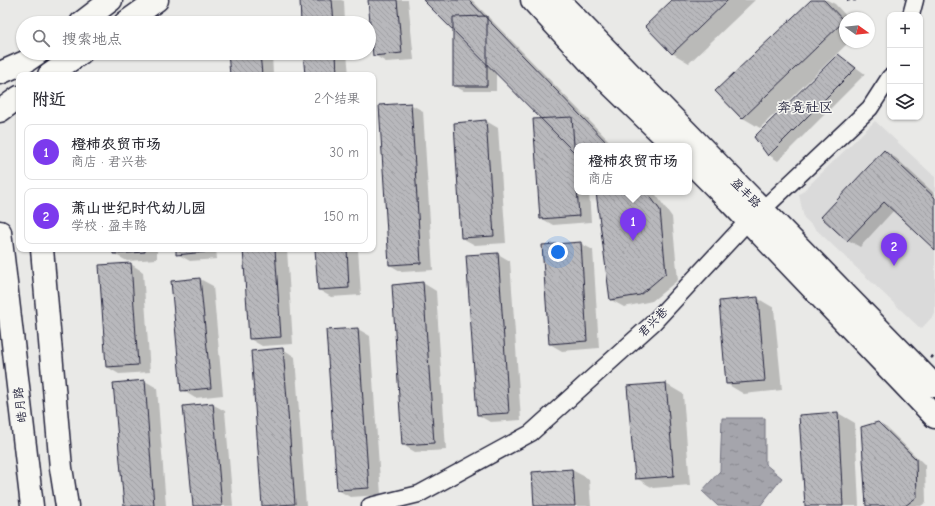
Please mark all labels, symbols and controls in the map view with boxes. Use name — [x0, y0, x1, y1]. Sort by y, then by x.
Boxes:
north arrow — [839, 12, 875, 48]
map controls — [887, 12, 923, 120]
button: + — [887, 12, 923, 48]
search box — [16, 16, 376, 60]
icon: search — [30, 27, 52, 49]
text: 搜索地点 — [62, 30, 122, 48]
button: − — [887, 48, 923, 84]
button: layers — [887, 84, 923, 120]
text: 附近 — [32, 90, 66, 109]
text: 2个结果 — [314, 91, 360, 106]
district label: 奔竞社区 — [777, 99, 833, 116]
text: 橙柿农贸市场 — [71, 135, 161, 153]
popup — [574, 143, 692, 195]
text: 1 — [43, 145, 49, 160]
text: 30 m — [329, 145, 359, 160]
text: 橙柿农贸市场 — [588, 152, 678, 170]
text: 商店 · 君兴巷 — [71, 154, 147, 169]
text: 商店 — [588, 171, 614, 186]
street label: 盈丰路 — [728, 175, 764, 211]
text: 萧山世纪时代幼儿园 — [71, 199, 206, 217]
pin: 1 — [620, 208, 646, 241]
text: 2 — [43, 209, 49, 224]
text: 150 m — [324, 209, 359, 224]
text: 学校 · 盈丰路 — [71, 218, 147, 233]
pin: 2 — [881, 233, 907, 266]
your location — [548, 242, 568, 262]
street label: 君兴巷 — [635, 304, 671, 340]
street label: 皓月路 — [11, 386, 29, 424]

